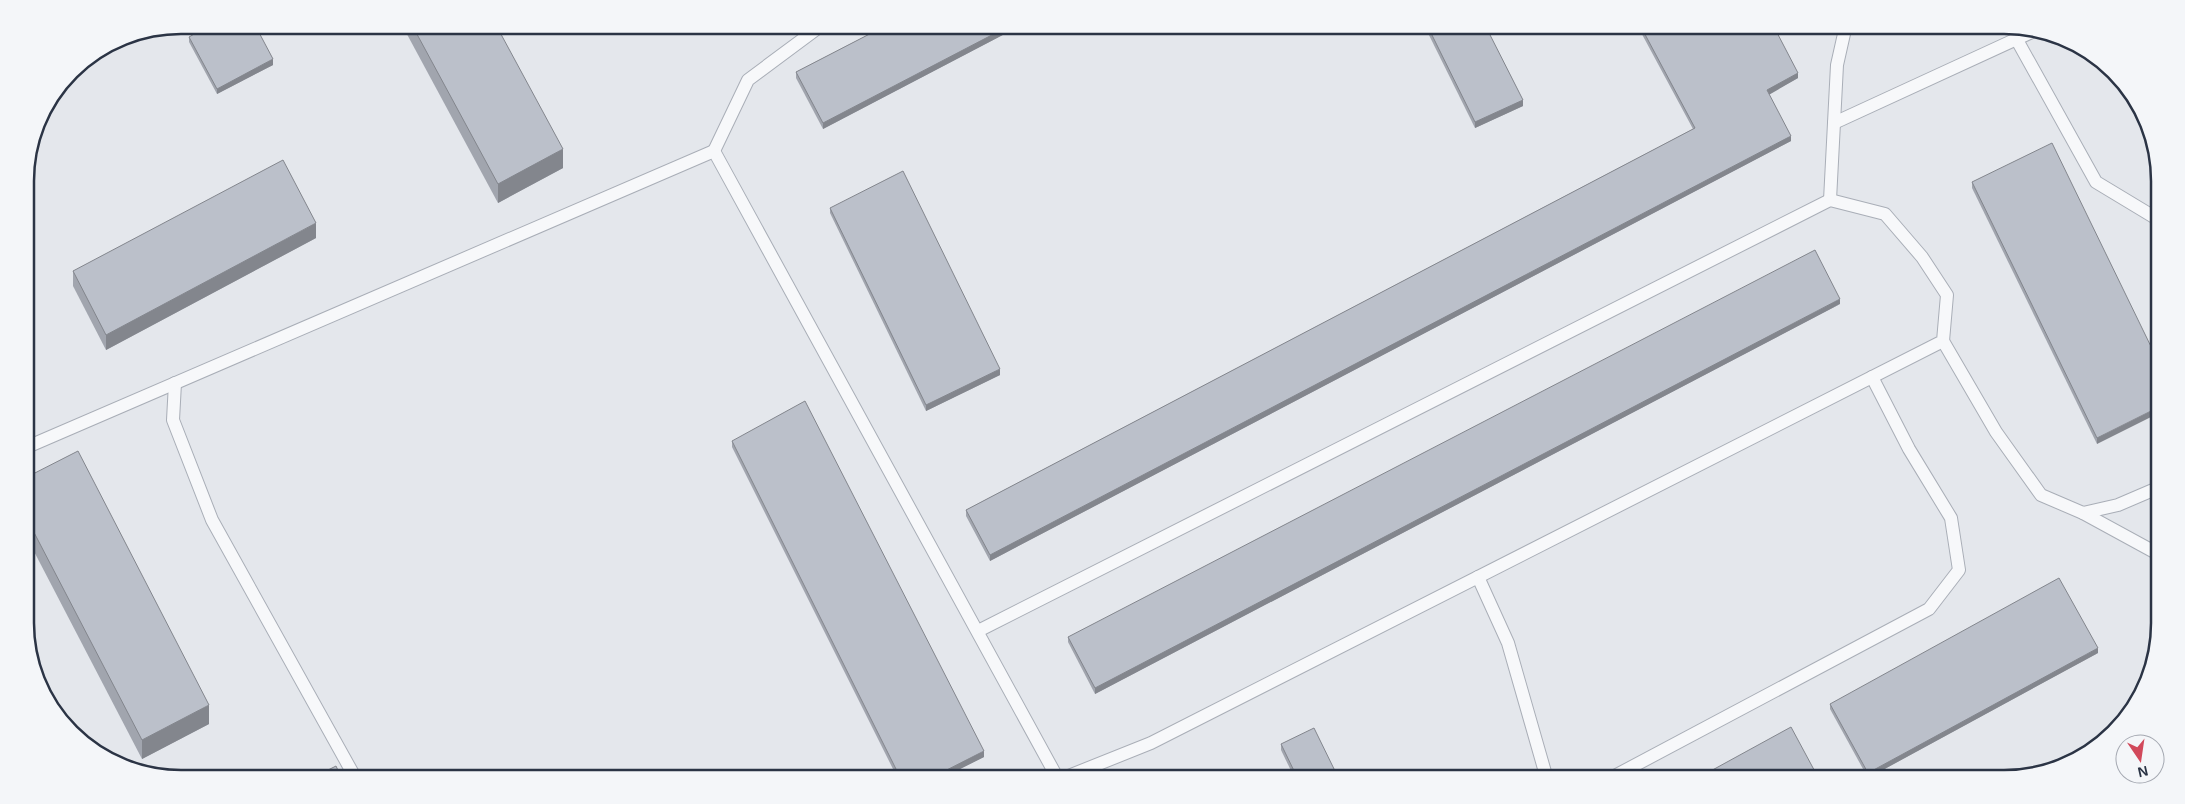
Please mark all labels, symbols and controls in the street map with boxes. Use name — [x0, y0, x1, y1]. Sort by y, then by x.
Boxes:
north arrow — [2115, 734, 2165, 784]
text: N — [2136, 763, 2150, 781]

